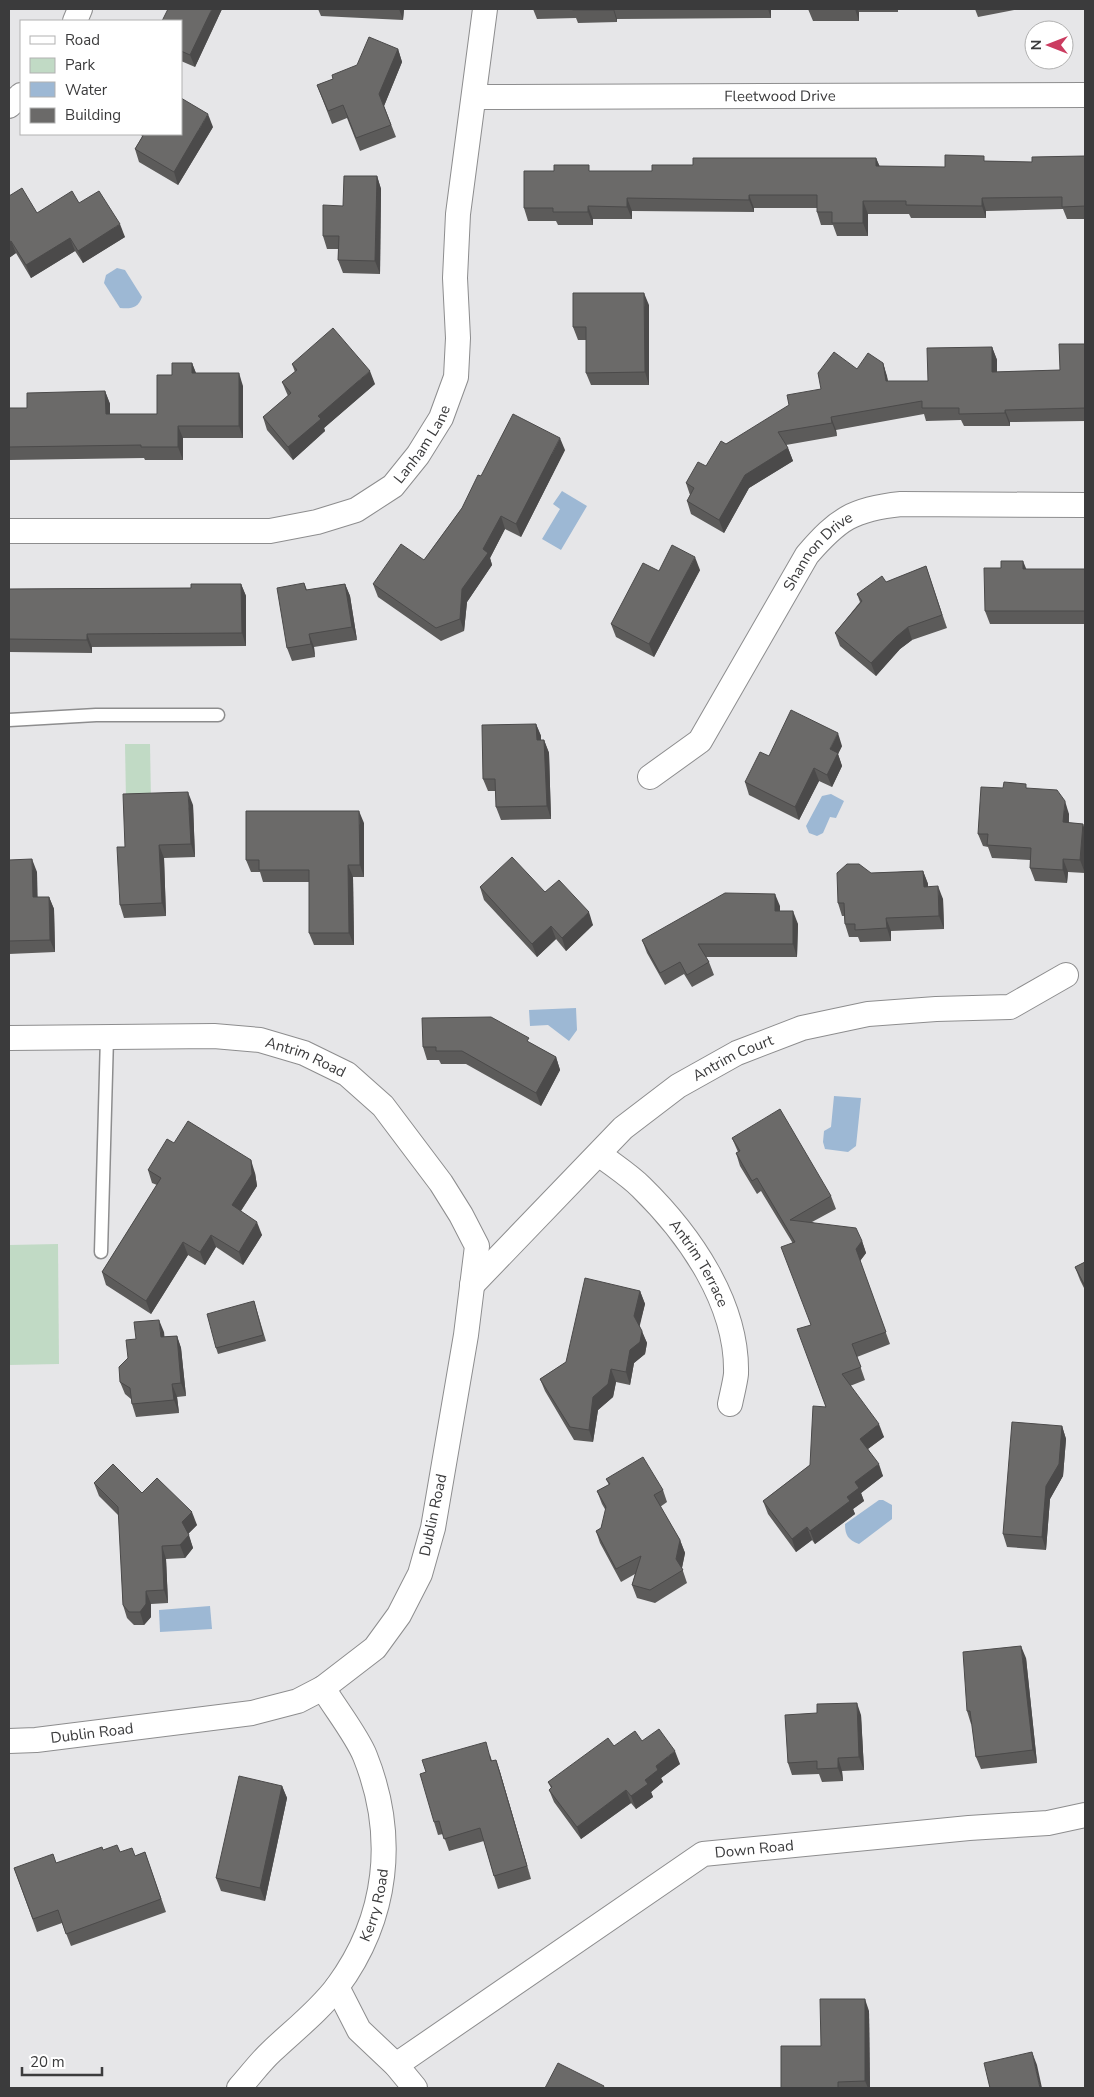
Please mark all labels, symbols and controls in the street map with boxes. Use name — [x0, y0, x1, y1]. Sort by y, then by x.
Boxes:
legend — [20, 20, 182, 135]
north arrow — [1024, 20, 1074, 70]
text: Road — [65, 30, 100, 50]
text: N — [1027, 40, 1046, 50]
text: Park — [65, 55, 95, 75]
text: Water — [65, 80, 108, 100]
street label: Fleetwood Drive — [724, 86, 836, 106]
text: Building — [65, 105, 121, 125]
street label: Lanham Lane — [389, 402, 455, 488]
street label: Shannon Drive — [779, 507, 856, 594]
street label: Antrim Court — [689, 1030, 777, 1086]
street label: Antrim Road — [263, 1032, 349, 1082]
street label: Antrim Terrace — [665, 1215, 733, 1310]
street label: Dublin Road — [415, 1472, 451, 1558]
street label: Dublin Road — [49, 1718, 135, 1748]
street label: Down Road — [714, 1835, 795, 1863]
street label: Kerry Road — [355, 1868, 393, 1945]
scale bar — [22, 2044, 102, 2076]
text: 20 m — [30, 2052, 65, 2072]

